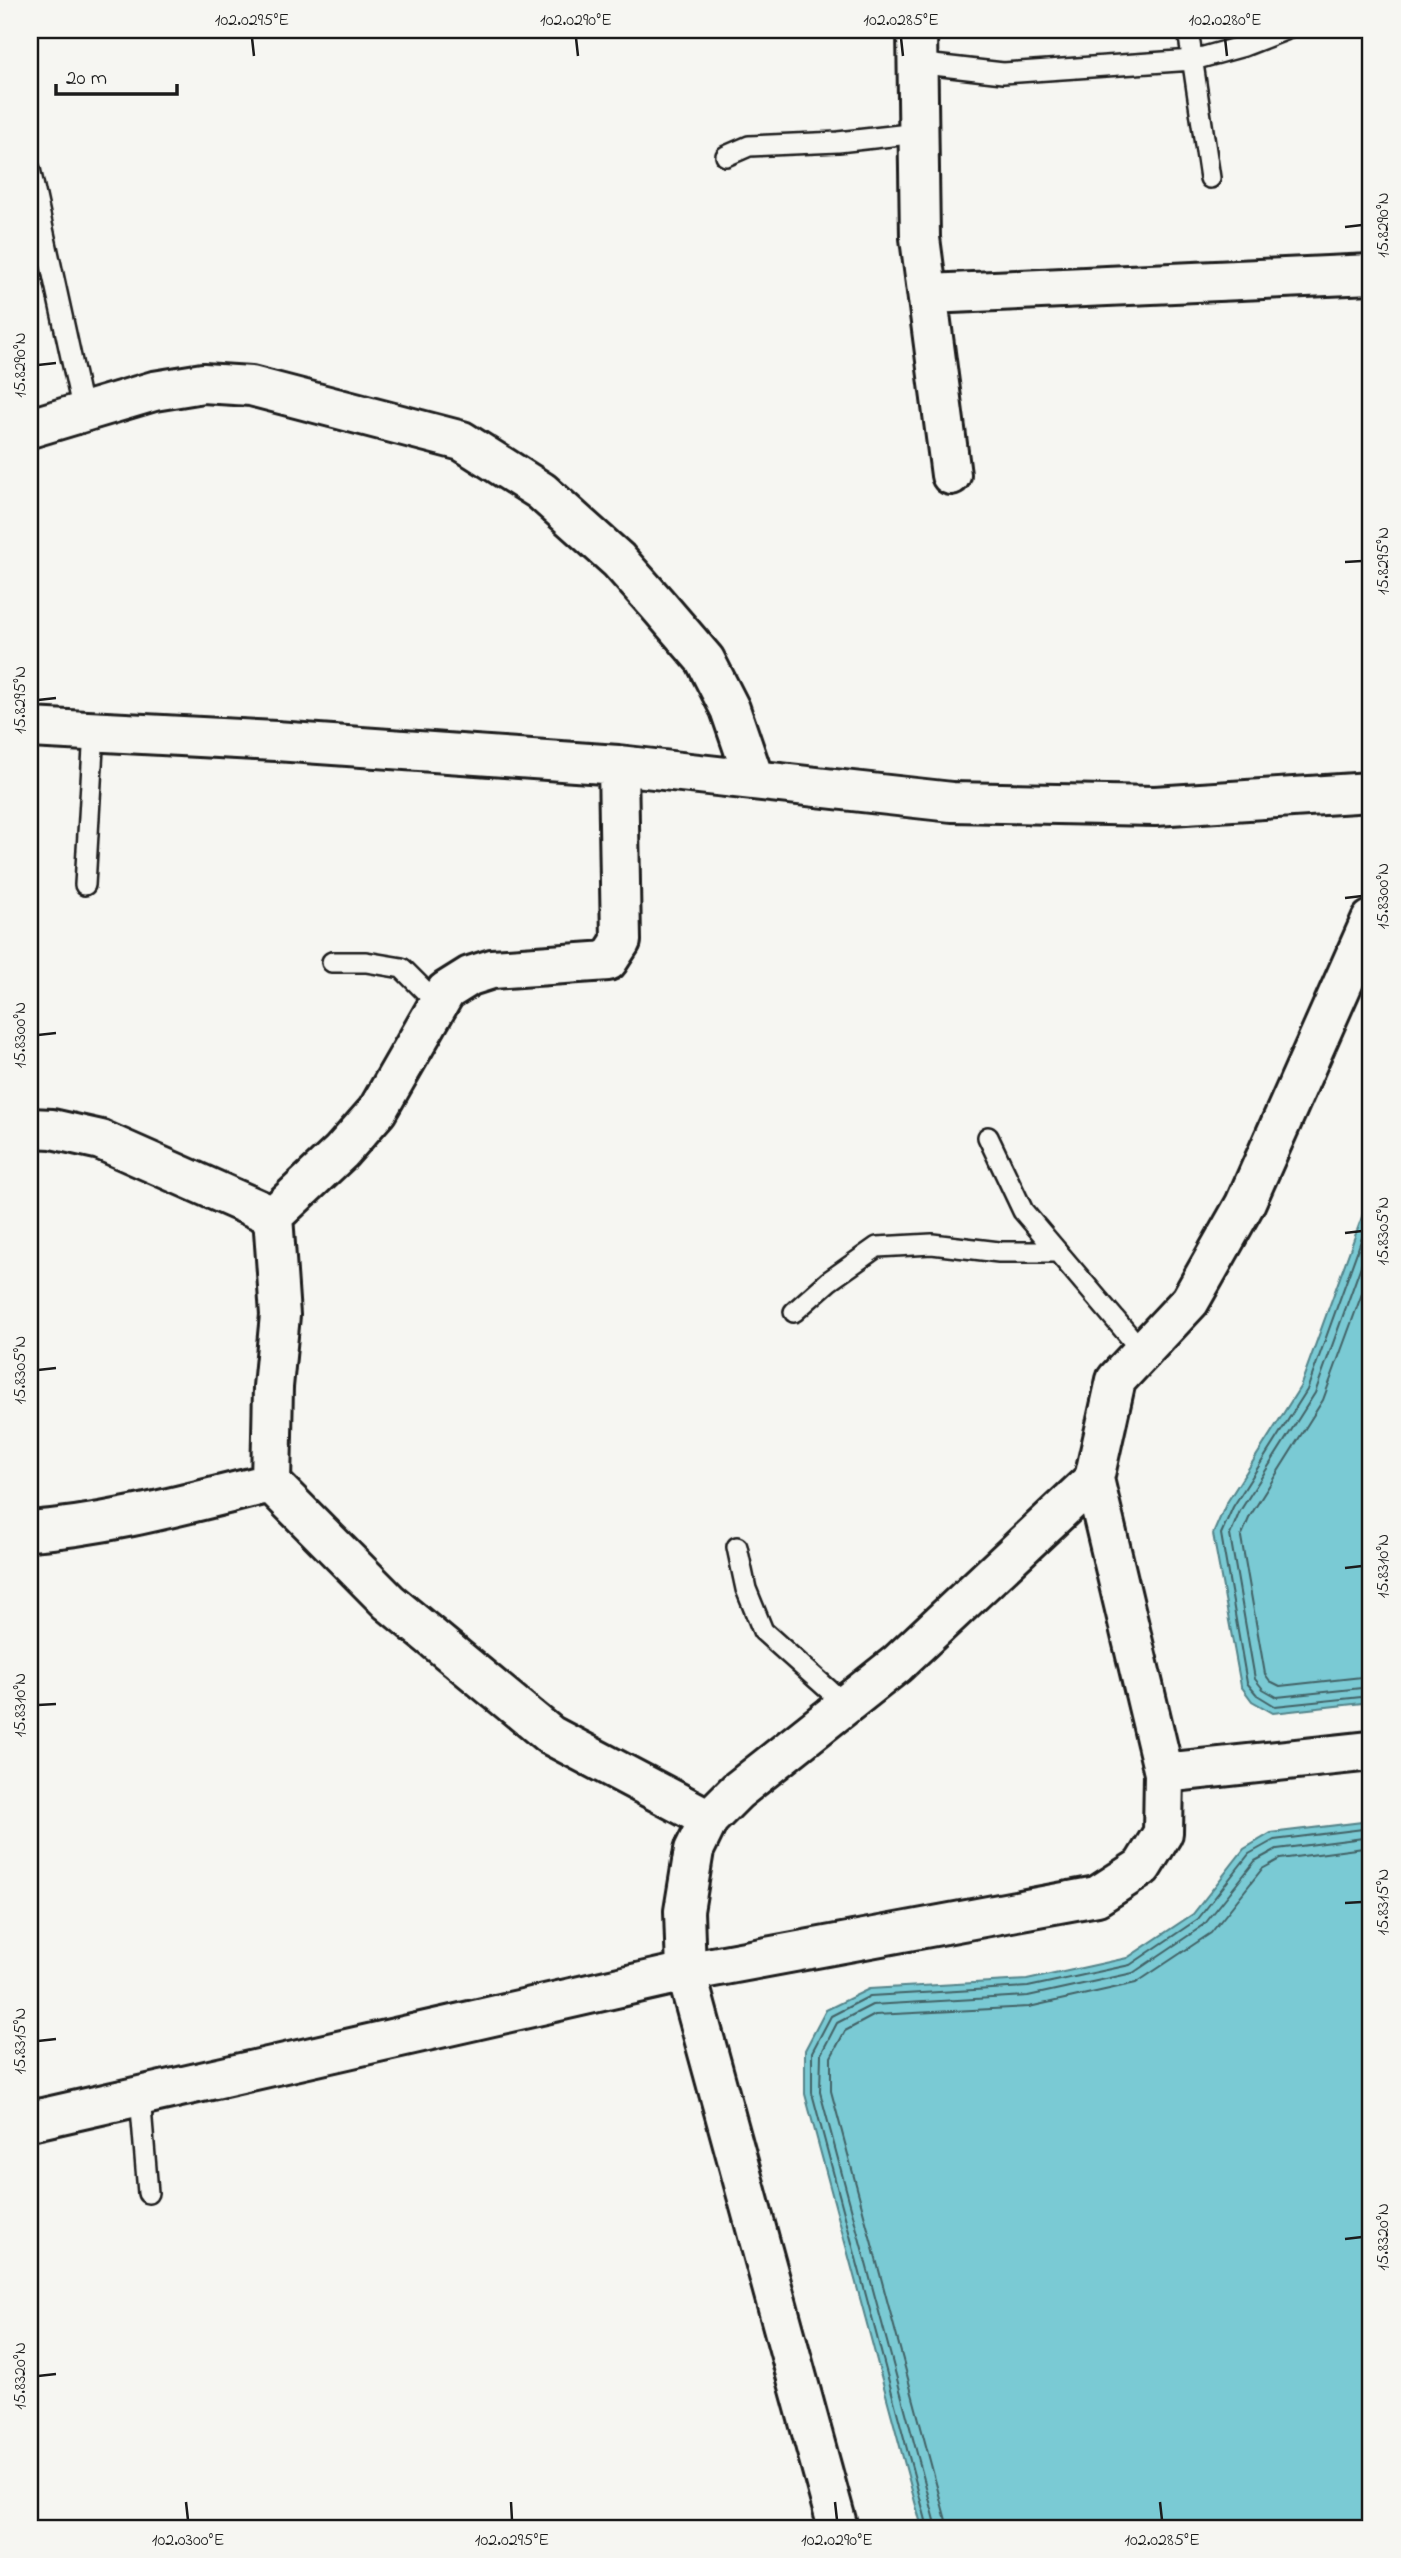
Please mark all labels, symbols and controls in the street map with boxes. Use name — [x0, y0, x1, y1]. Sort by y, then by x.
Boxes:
text: 102.0295°E — [215, 8, 289, 34]
text: 102.0290°E — [540, 8, 612, 34]
text: 102.0285°E — [863, 8, 939, 34]
text: 102.0280°E — [1188, 8, 1262, 34]
scale bar — [56, 52, 177, 96]
text: 20 m — [66, 64, 107, 94]
text: 15.8290°N — [1371, 192, 1397, 258]
text: 15.8290°N — [8, 332, 34, 398]
text: 15.8295°N — [1371, 527, 1397, 595]
text: 15.8295°N — [8, 666, 34, 734]
text: 15.8300°N — [1371, 863, 1397, 929]
text: 15.8300°N — [8, 1002, 34, 1068]
text: 15.8305°N — [1371, 1197, 1397, 1265]
text: 15.8305°N — [8, 1336, 34, 1404]
text: 15.8310°N — [1371, 1534, 1397, 1598]
text: 15.8310°N — [8, 1673, 34, 1737]
text: 15.8315°N — [1371, 1869, 1397, 1935]
text: 15.8315°N — [8, 2008, 34, 2074]
text: 15.8320°N — [1371, 2203, 1397, 2271]
text: 15.8320°N — [8, 2342, 34, 2410]
text: 102.0300°E — [152, 2528, 224, 2554]
text: 102.0295°E — [475, 2528, 549, 2554]
text: 102.0290°E — [801, 2528, 873, 2554]
text: 102.0285°E — [1124, 2528, 1200, 2554]

